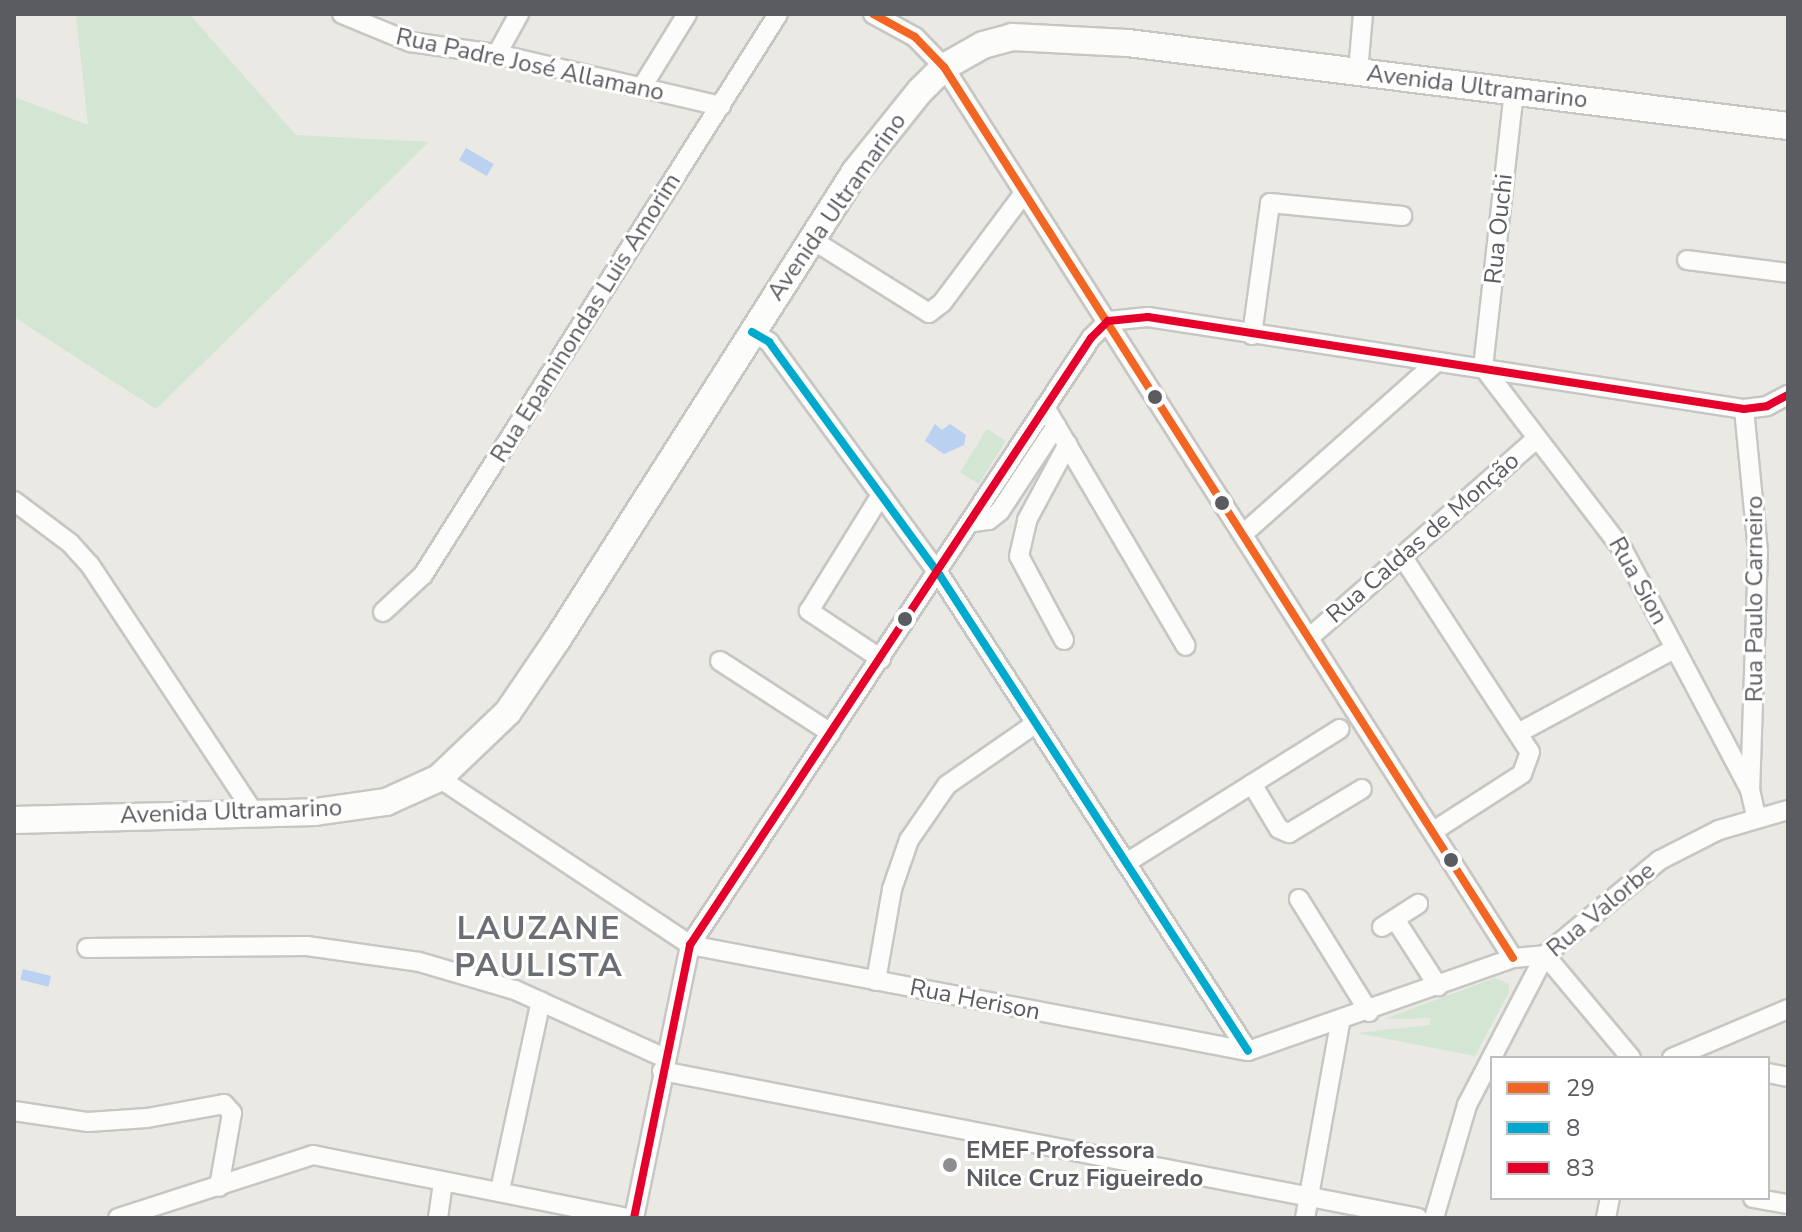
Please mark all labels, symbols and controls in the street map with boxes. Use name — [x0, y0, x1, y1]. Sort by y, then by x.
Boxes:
street label: Rua Padre José Allamano — [393, 22, 667, 108]
street label: Avenida Ultramarino — [1365, 59, 1589, 115]
street label: Avenida Ultramarino — [761, 108, 913, 306]
street label: Rua Epaminondas Luis Amorim — [485, 168, 687, 468]
street label: Rua Ouchi — [1479, 173, 1519, 285]
unlabelled marker — [1147, 389, 1163, 405]
street label: Rua Caldas de Monção — [1321, 447, 1525, 629]
unlabelled marker — [1214, 495, 1230, 511]
street label: Rua Paulo Carneiro — [1741, 496, 1769, 702]
street label: Rua Sion — [1602, 532, 1674, 630]
unlabelled marker — [897, 611, 913, 627]
street label: Avenida Ultramarino — [119, 794, 343, 830]
unlabelled marker — [1443, 852, 1459, 868]
street label: Rua Valorbe — [1541, 857, 1661, 963]
district label: LAUZANE PAULISTA — [454, 911, 624, 986]
street label: Rua Herison — [907, 973, 1043, 1027]
legend — [1490, 1056, 1770, 1200]
text: 29 — [1566, 1072, 1595, 1104]
text: 8 — [1566, 1112, 1580, 1144]
place label: EMEF Professora Nilce Cruz Figueiredo — [966, 1137, 1203, 1193]
text: 83 — [1566, 1152, 1595, 1184]
marker: EMEF Professora Nilce Cruz Figueiredo — [941, 1156, 959, 1174]

